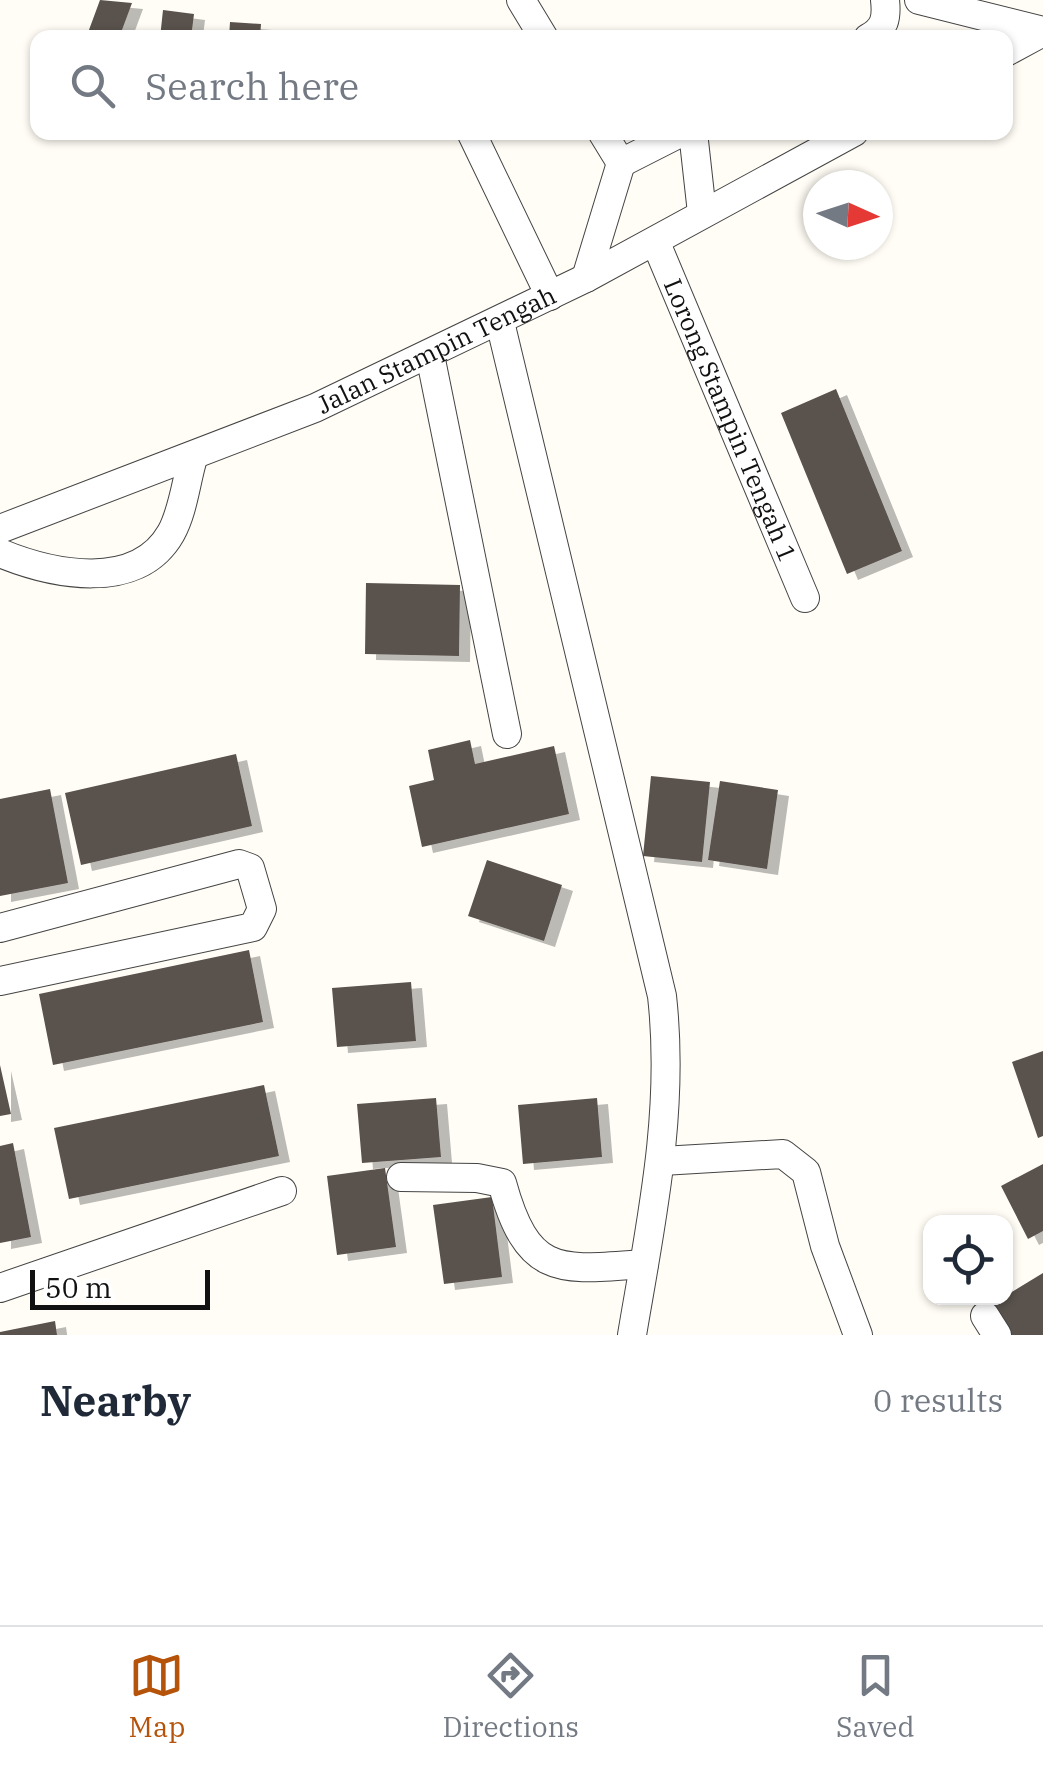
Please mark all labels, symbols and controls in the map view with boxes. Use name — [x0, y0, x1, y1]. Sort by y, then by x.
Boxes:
search box — [30, 30, 1013, 140]
icon: search — [65, 58, 120, 113]
text: Search here — [145, 61, 359, 110]
north arrow — [803, 170, 893, 260]
street label: Lorong Stampin Tengah 1 — [657, 273, 805, 566]
street label: Jalan Stampin Tengah — [311, 278, 561, 421]
map controls — [923, 1215, 1013, 1305]
button: locate — [923, 1215, 1013, 1305]
scale bar — [30, 1265, 210, 1310]
text: 50 m — [45, 1269, 112, 1306]
text: Nearby — [40, 1373, 191, 1428]
text: 0 results — [873, 1379, 1003, 1421]
tab: Map — [129, 1648, 185, 1745]
tab: Directions — [442, 1648, 579, 1745]
tab: Saved — [836, 1648, 914, 1745]

